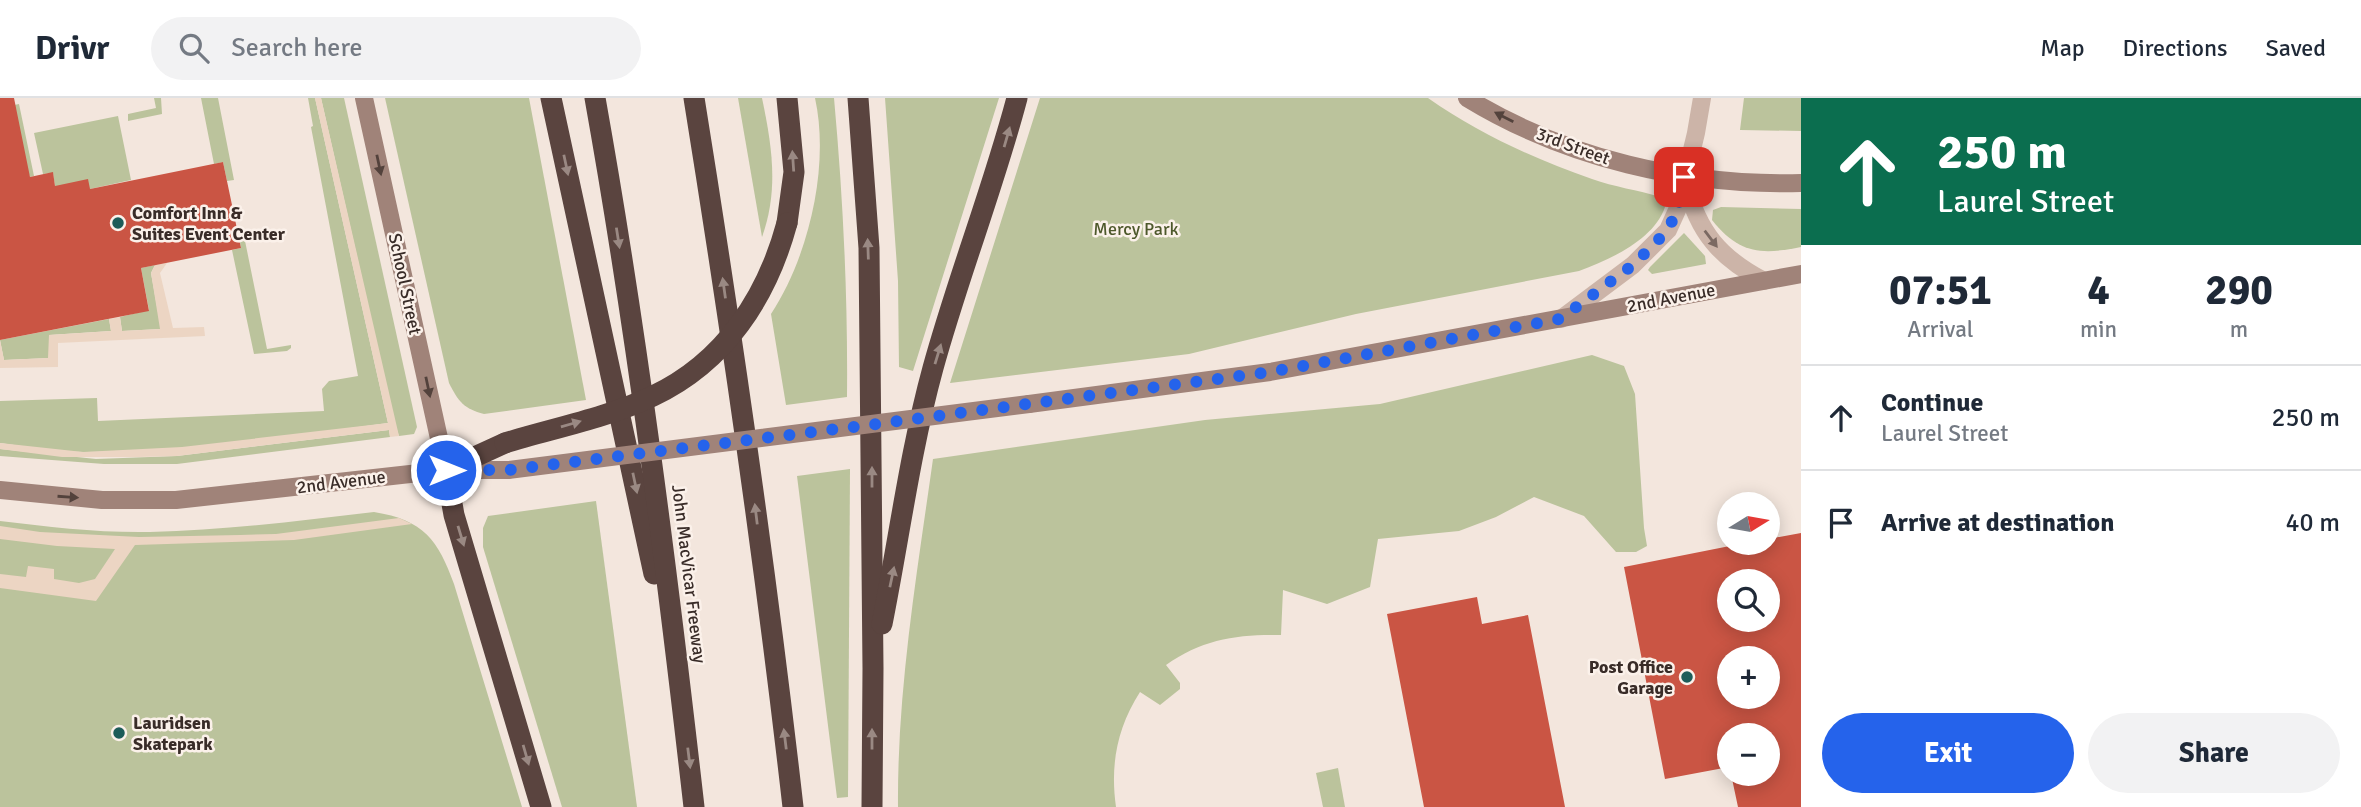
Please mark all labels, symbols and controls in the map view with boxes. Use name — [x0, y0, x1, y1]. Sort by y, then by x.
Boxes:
search box — [151, 17, 641, 80]
text: Drivr — [35, 28, 109, 69]
icon: search — [175, 29, 213, 67]
text: Search here — [231, 32, 362, 64]
text: Map — [2040, 33, 2085, 63]
text: Directions — [2123, 33, 2228, 63]
text: Saved — [2266, 33, 2326, 63]
one-way arrow — [1494, 112, 1514, 123]
text: 250 m — [1937, 122, 2067, 182]
street label: 3rd Street — [1533, 123, 1613, 169]
icon: ahead — [1822, 126, 1913, 217]
one-way arrow — [1002, 127, 1012, 148]
pin — [1654, 147, 1714, 207]
one-way arrow — [787, 149, 798, 171]
one-way arrow — [373, 154, 384, 176]
one-way arrow — [561, 154, 572, 176]
icon: arrive — [1665, 158, 1703, 196]
text: Laurel Street — [1937, 182, 2114, 221]
place label: Comfort Inn & Suites Event Center — [132, 202, 286, 245]
marker: Comfort Inn & Suites Event Center — [110, 215, 126, 231]
park label: Mercy Park — [1093, 218, 1179, 240]
one-way arrow — [613, 227, 624, 249]
one-way arrow — [1703, 230, 1717, 248]
street label: School Street — [384, 231, 426, 337]
one-way arrow — [863, 238, 874, 260]
text: 07:51 — [1889, 265, 1992, 316]
text: 4 — [2087, 265, 2110, 316]
text: 290 — [2205, 265, 2273, 316]
one-way arrow — [719, 277, 730, 299]
street label: 2nd Avenue — [1625, 279, 1717, 317]
text: Arrival — [1907, 315, 1974, 344]
text: min — [2080, 315, 2117, 344]
text: m — [2230, 315, 2248, 344]
one-way arrow — [933, 343, 943, 364]
one-way arrow — [422, 376, 433, 398]
text: Continue — [1881, 387, 1983, 419]
icon: ahead — [1822, 399, 1860, 437]
text: 250 m — [2271, 402, 2340, 434]
one-way arrow — [560, 418, 581, 428]
text: Laurel Street — [1881, 419, 2008, 448]
position arrow — [409, 433, 483, 507]
street label: 2nd Avenue — [295, 466, 387, 498]
one-way arrow — [866, 466, 878, 488]
one-way arrow — [629, 472, 640, 494]
street label: John MacVicar Freeway — [667, 483, 711, 665]
one-way arrow — [57, 492, 79, 503]
north arrow — [1717, 492, 1780, 555]
map controls — [1717, 492, 1780, 786]
one-way arrow — [750, 503, 761, 525]
icon: arrive — [1822, 504, 1860, 542]
text: Arrive at destination — [1881, 507, 2114, 539]
text: 40 m — [2285, 507, 2340, 539]
one-way arrow — [456, 526, 467, 547]
one-way arrow — [886, 566, 897, 588]
button: search — [1717, 569, 1780, 632]
button: + — [1717, 646, 1780, 709]
place label: Post Office Garage — [1589, 656, 1673, 699]
marker: Post Office Garage — [1679, 669, 1695, 685]
place label: Lauridsen Skatepark — [133, 712, 213, 755]
button: Exit — [1822, 713, 2074, 793]
button: Share — [2088, 713, 2340, 793]
button: − — [1717, 723, 1780, 786]
marker: Lauridsen Skatepark — [111, 725, 127, 741]
one-way arrow — [780, 728, 791, 750]
one-way arrow — [866, 728, 878, 750]
one-way arrow — [521, 744, 531, 765]
one-way arrow — [683, 747, 694, 769]

